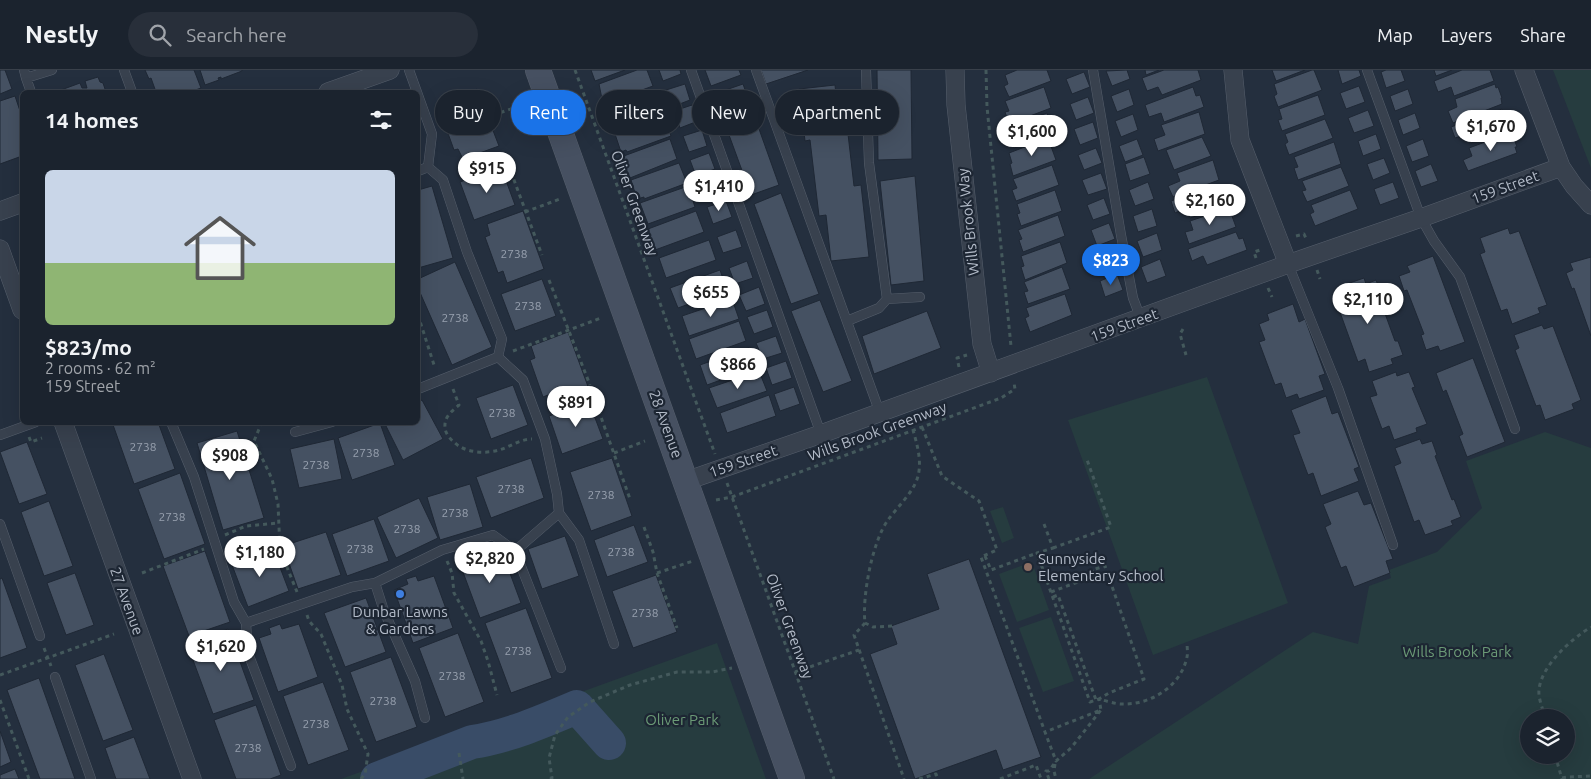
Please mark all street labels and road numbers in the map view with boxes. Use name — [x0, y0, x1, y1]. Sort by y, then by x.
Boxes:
street label: Oliver Greenway — [608, 148, 662, 258]
street label: Wills Brook Way — [954, 167, 982, 277]
street label: 159 Street — [1469, 167, 1541, 207]
street label: 159 Street — [1088, 305, 1160, 345]
street label: 28 Avenue — [646, 388, 686, 460]
street label: Wills Brook Greenway — [805, 398, 949, 464]
street label: 159 Street — [707, 441, 779, 481]
street label: 27 Avenue — [107, 565, 147, 637]
street label: Oliver Greenway — [763, 571, 817, 681]

